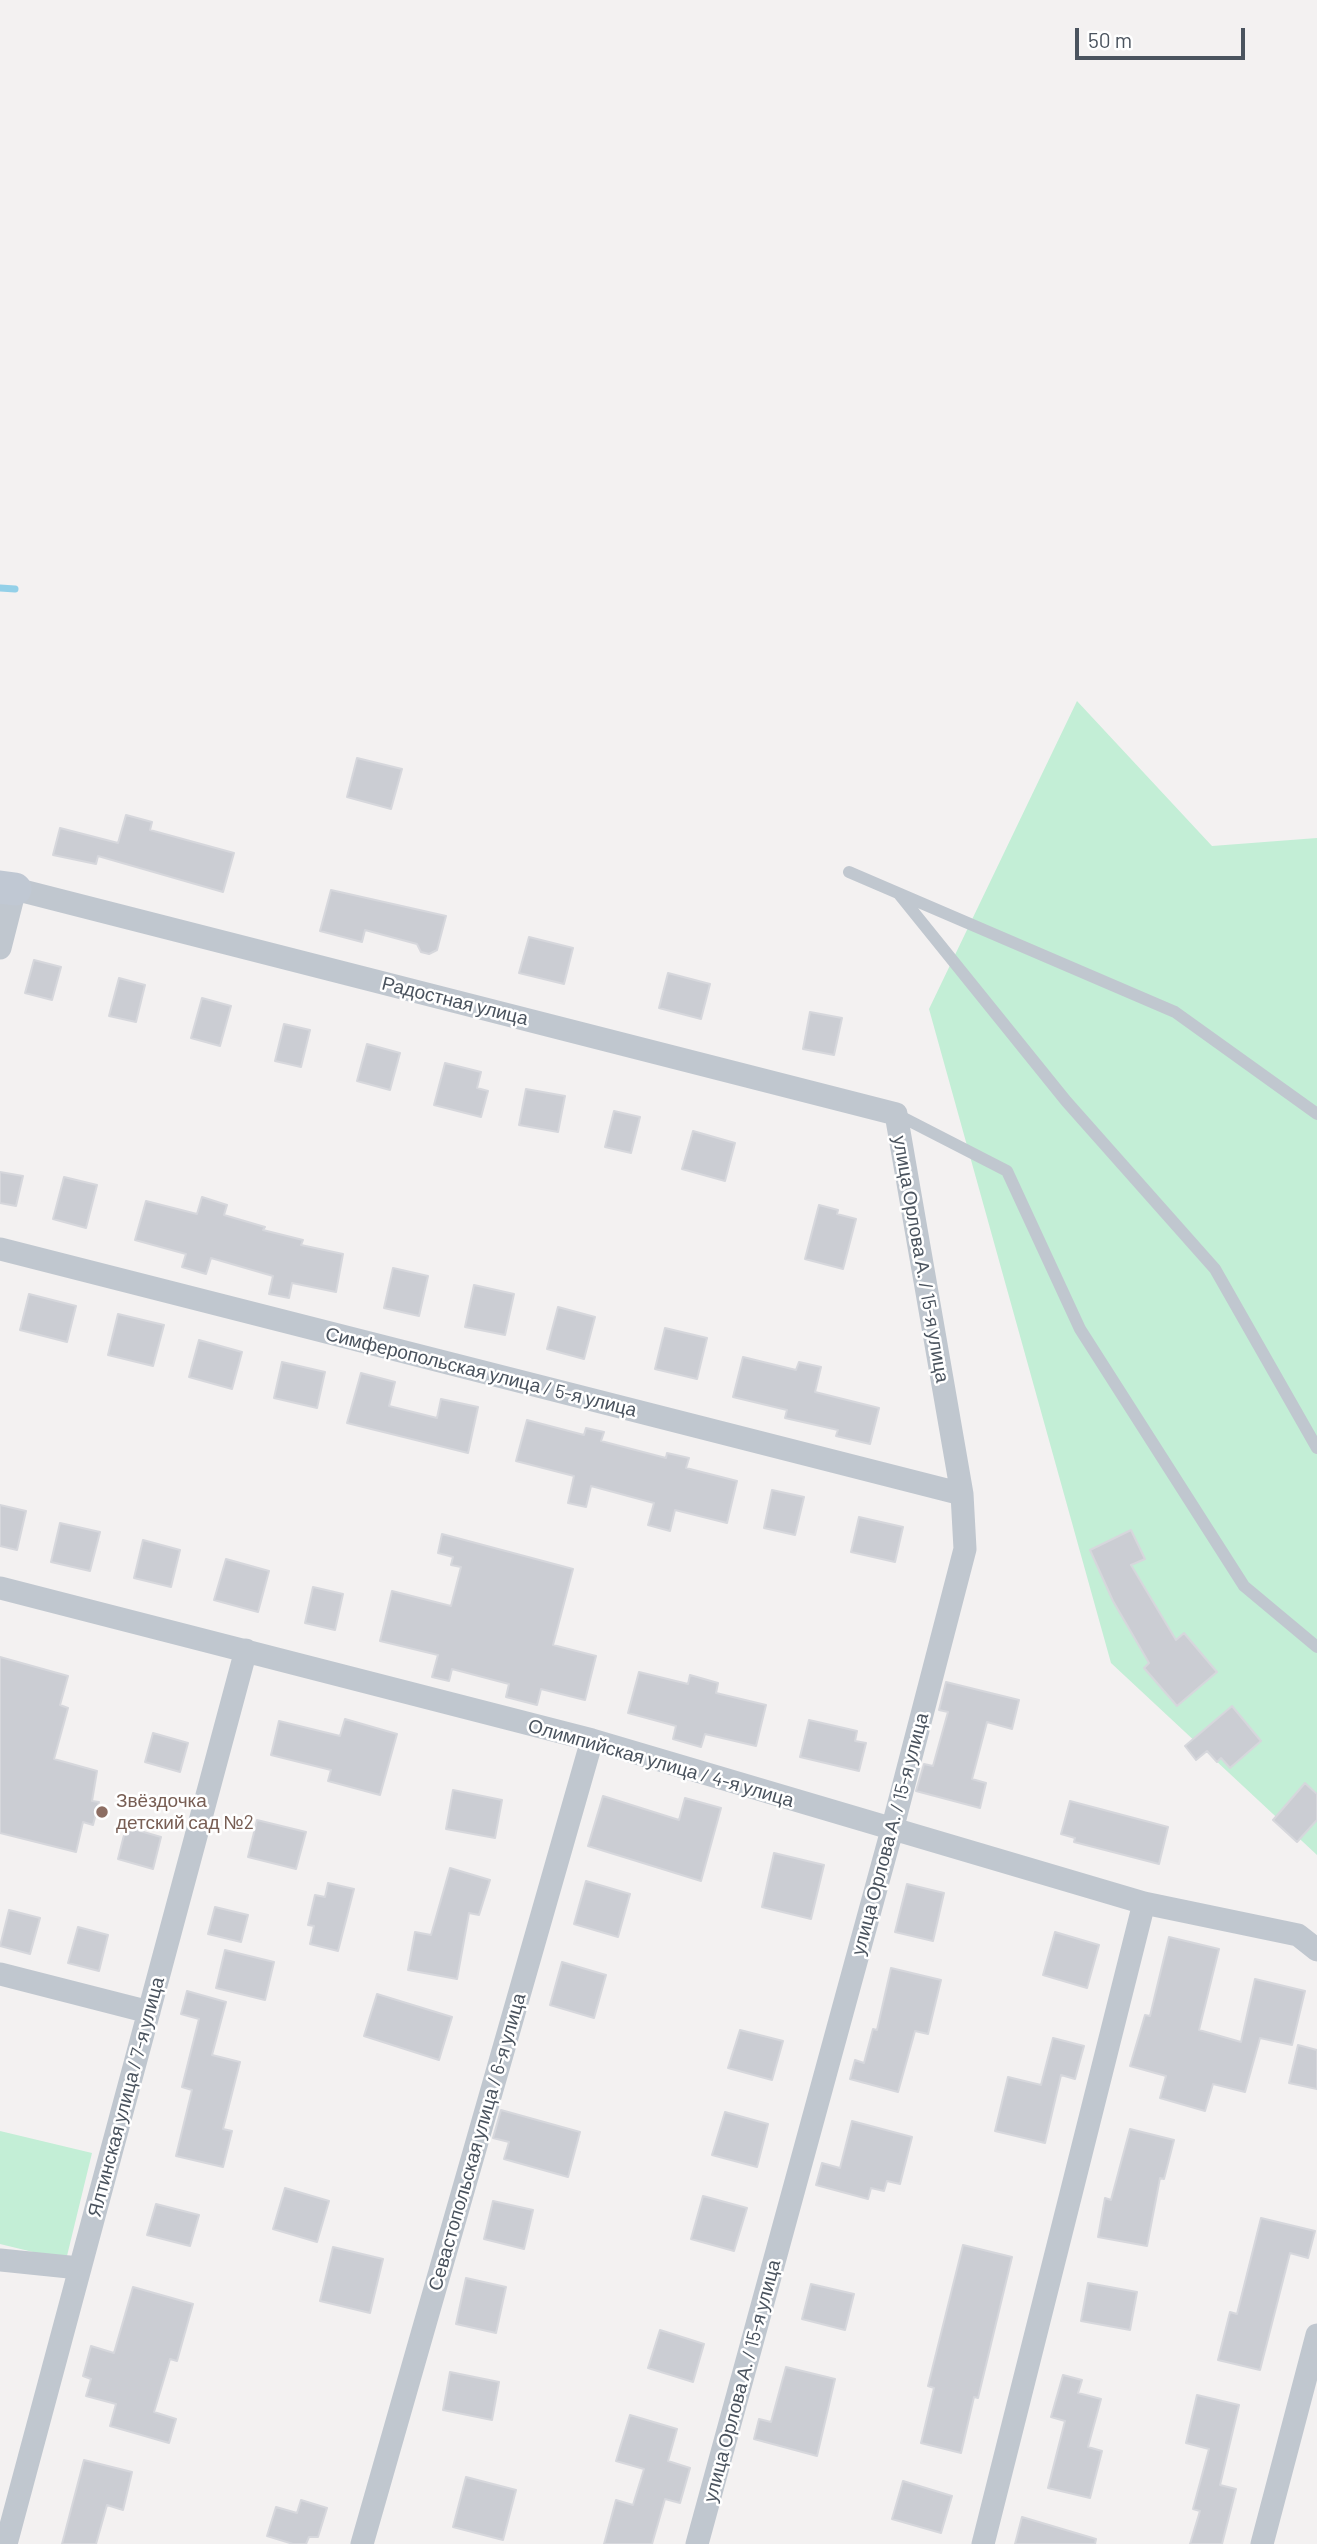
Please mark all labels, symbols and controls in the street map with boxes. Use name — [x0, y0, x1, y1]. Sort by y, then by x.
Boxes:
scale bar — [1079, 14, 1249, 58]
text: 50 m — [1088, 27, 1132, 52]
street label: Радостная улица — [380, 972, 530, 1030]
street label: улица Орлова А. / 15-я улица — [888, 1134, 954, 1384]
street label: Симферопольская улица / 5-я улица — [323, 1322, 639, 1422]
street label: улица Орлова А. / 15-я улица — [847, 1710, 933, 1958]
street label: Олимпийская улица / 4-я улица — [525, 1714, 797, 1812]
place label: Звёздочка детский сад №2 — [116, 1790, 254, 1834]
marker: Звёздочка детский сад №2 — [94, 1804, 110, 1820]
street label: Ялтинская улица / 7-я улица — [83, 1974, 169, 2220]
street label: Севастопольская улица / 6-я улица — [424, 1991, 530, 2293]
street label: улица Орлова А. / 15-я улица — [699, 2257, 785, 2505]

